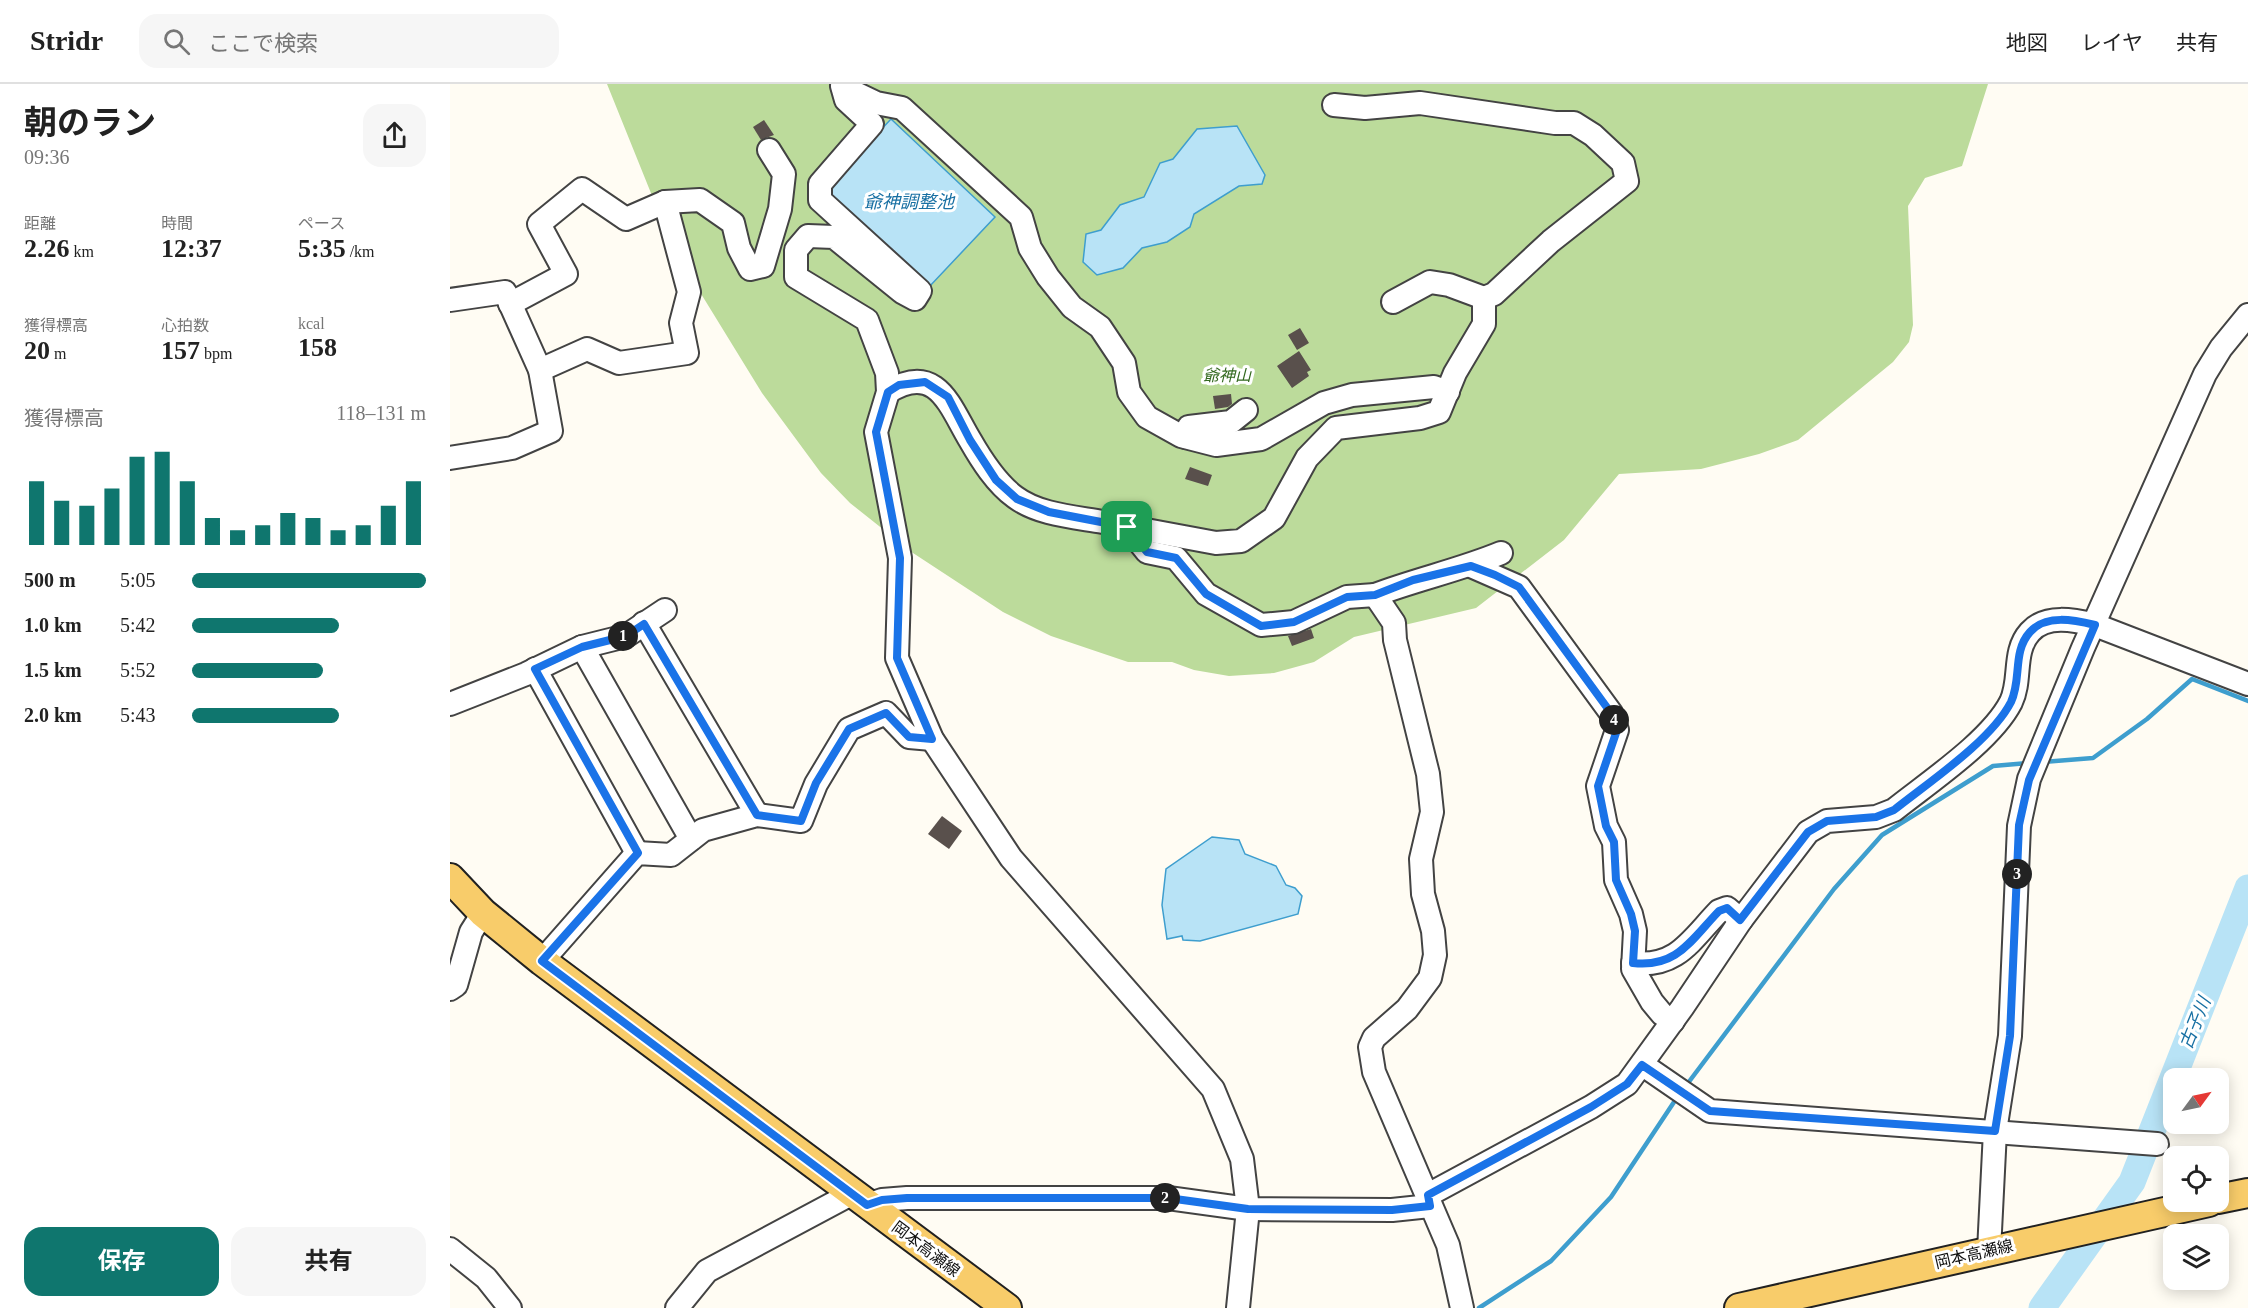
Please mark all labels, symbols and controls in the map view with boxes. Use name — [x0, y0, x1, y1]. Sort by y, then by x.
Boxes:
search box — [139, 14, 559, 68]
text: Stridr — [30, 25, 103, 56]
icon: search — [160, 25, 193, 58]
text: ここで検索 — [208, 31, 318, 56]
text: 地図 — [2006, 31, 2048, 55]
text: レイヤ — [2081, 31, 2143, 55]
text: 共有 — [2176, 31, 2218, 55]
button: share — [363, 104, 426, 167]
text: 朝のラン — [24, 105, 156, 141]
text: 09:36 — [24, 146, 70, 168]
water label: 爺神調整池 — [864, 192, 956, 212]
text: 距離 — [24, 215, 56, 232]
text: 時間 — [161, 215, 193, 232]
text: ペース — [298, 215, 345, 232]
text: 2.26 — [24, 234, 70, 263]
text: 12:37 — [161, 234, 222, 263]
text: 5:35 — [298, 234, 346, 263]
text: km — [70, 243, 94, 260]
text: /km — [346, 243, 375, 260]
text: kcal — [298, 315, 325, 332]
text: 獲得標高 — [24, 317, 88, 334]
text: 心拍数 — [161, 317, 209, 334]
text: 158 — [298, 333, 337, 362]
text: 20 — [24, 336, 50, 365]
text: 157 — [161, 336, 200, 365]
text: m — [50, 345, 66, 362]
text: bpm — [200, 345, 232, 362]
park label: 爺神山 — [1203, 367, 1252, 384]
text: 118–131 m — [336, 402, 426, 424]
text: 獲得標高 — [24, 407, 104, 429]
pin — [1101, 501, 1152, 552]
icon: arrive — [1110, 510, 1143, 543]
text: 500 m — [24, 569, 76, 591]
text: 5:05 — [120, 569, 156, 591]
text: 1.0 km — [24, 614, 82, 636]
text: 5:42 — [120, 614, 156, 636]
pin: 1 — [608, 621, 638, 651]
text: 1 — [619, 627, 627, 644]
text: 1.5 km — [24, 659, 82, 681]
text: 5:52 — [120, 659, 156, 681]
text: 2.0 km — [24, 704, 82, 726]
text: 5:43 — [120, 704, 156, 726]
pin: 4 — [1599, 705, 1629, 735]
text: 4 — [1610, 711, 1618, 728]
pin: 3 — [2002, 859, 2032, 889]
text: 3 — [2013, 865, 2021, 882]
water label: 古子川 — [2176, 992, 2215, 1052]
north arrow — [2163, 1068, 2229, 1134]
map controls — [2163, 1068, 2229, 1290]
button: locate — [2163, 1146, 2229, 1212]
pin: 2 — [1150, 1183, 1180, 1213]
text: 2 — [1161, 1189, 1169, 1206]
street label: 岡本高瀬線 — [889, 1218, 963, 1280]
button: layers — [2163, 1224, 2229, 1290]
button: 保存 — [24, 1227, 219, 1296]
button: 共有 — [231, 1227, 426, 1296]
street label: 岡本高瀬線 — [1933, 1237, 2015, 1271]

